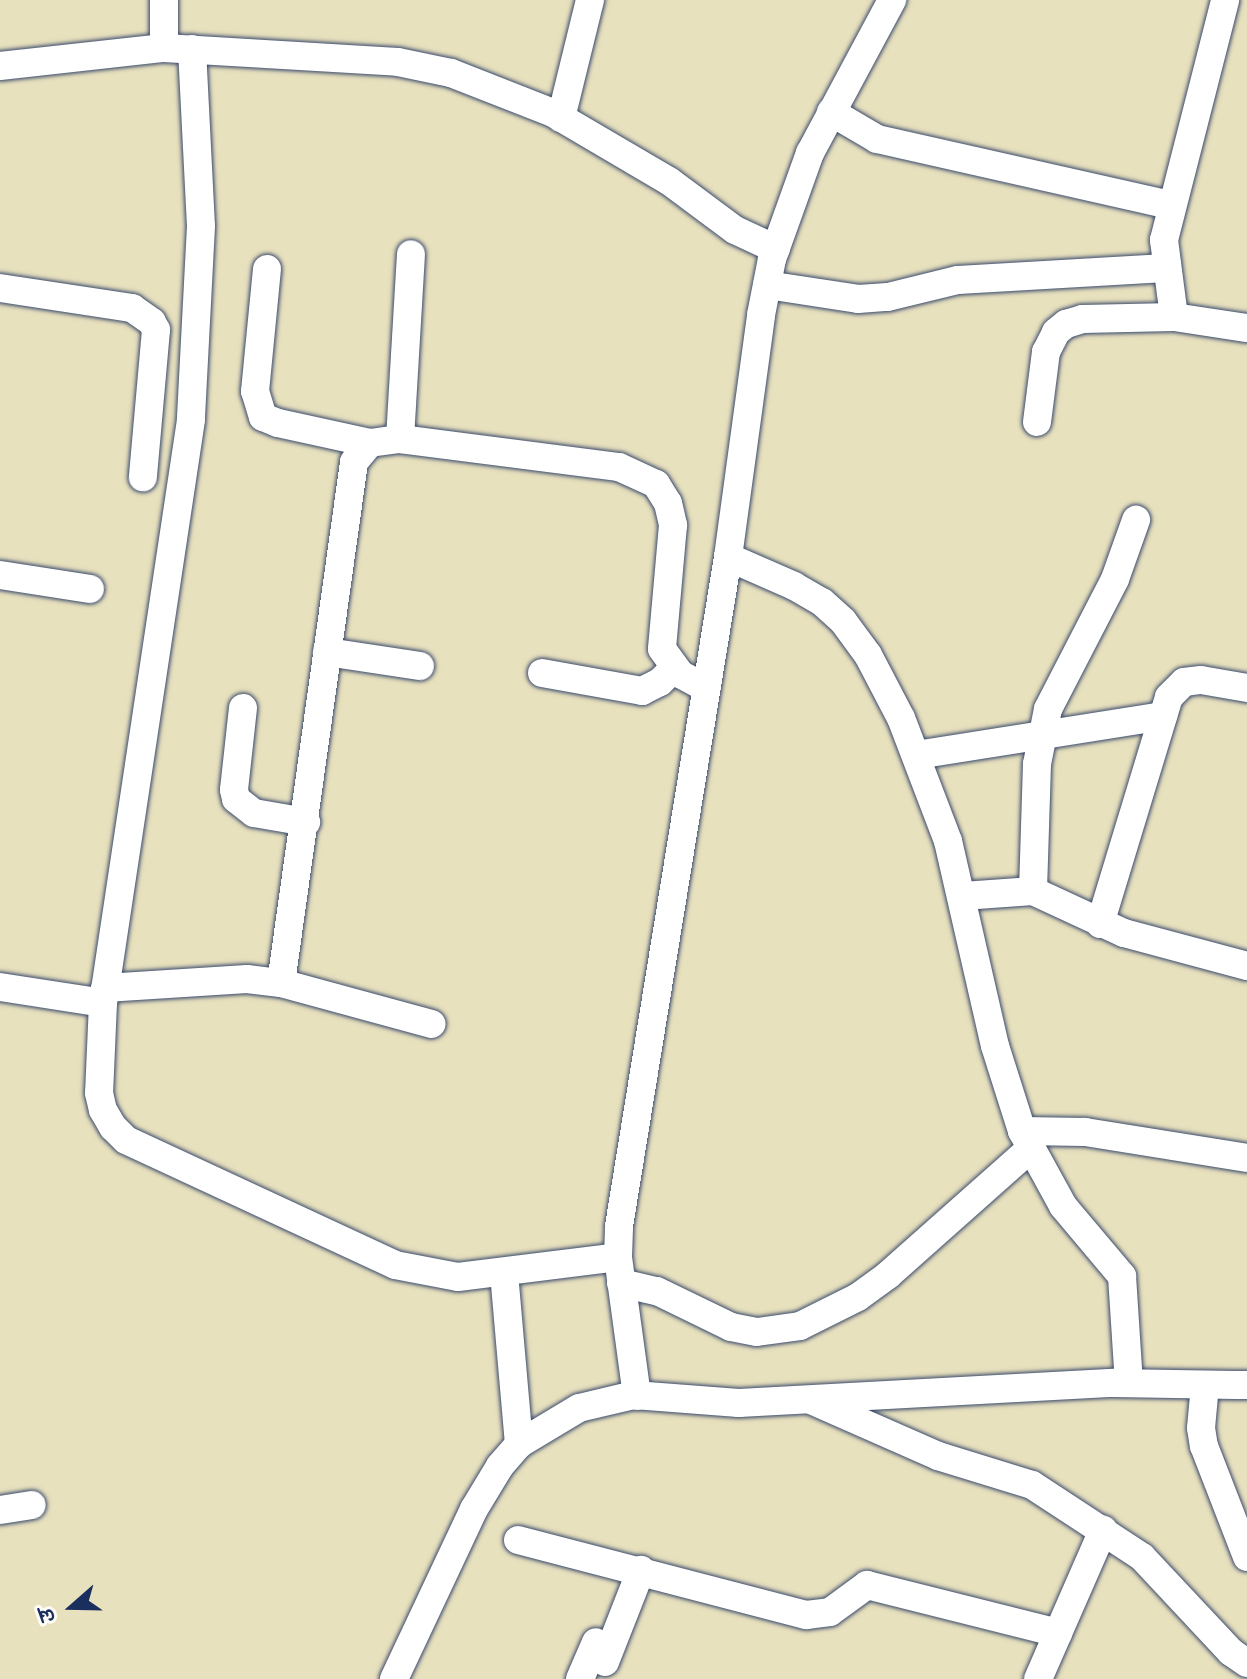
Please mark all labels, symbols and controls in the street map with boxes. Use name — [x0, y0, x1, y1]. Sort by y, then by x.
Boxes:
north arrow — [32, 1567, 112, 1647]
text: उ — [30, 1603, 68, 1628]

